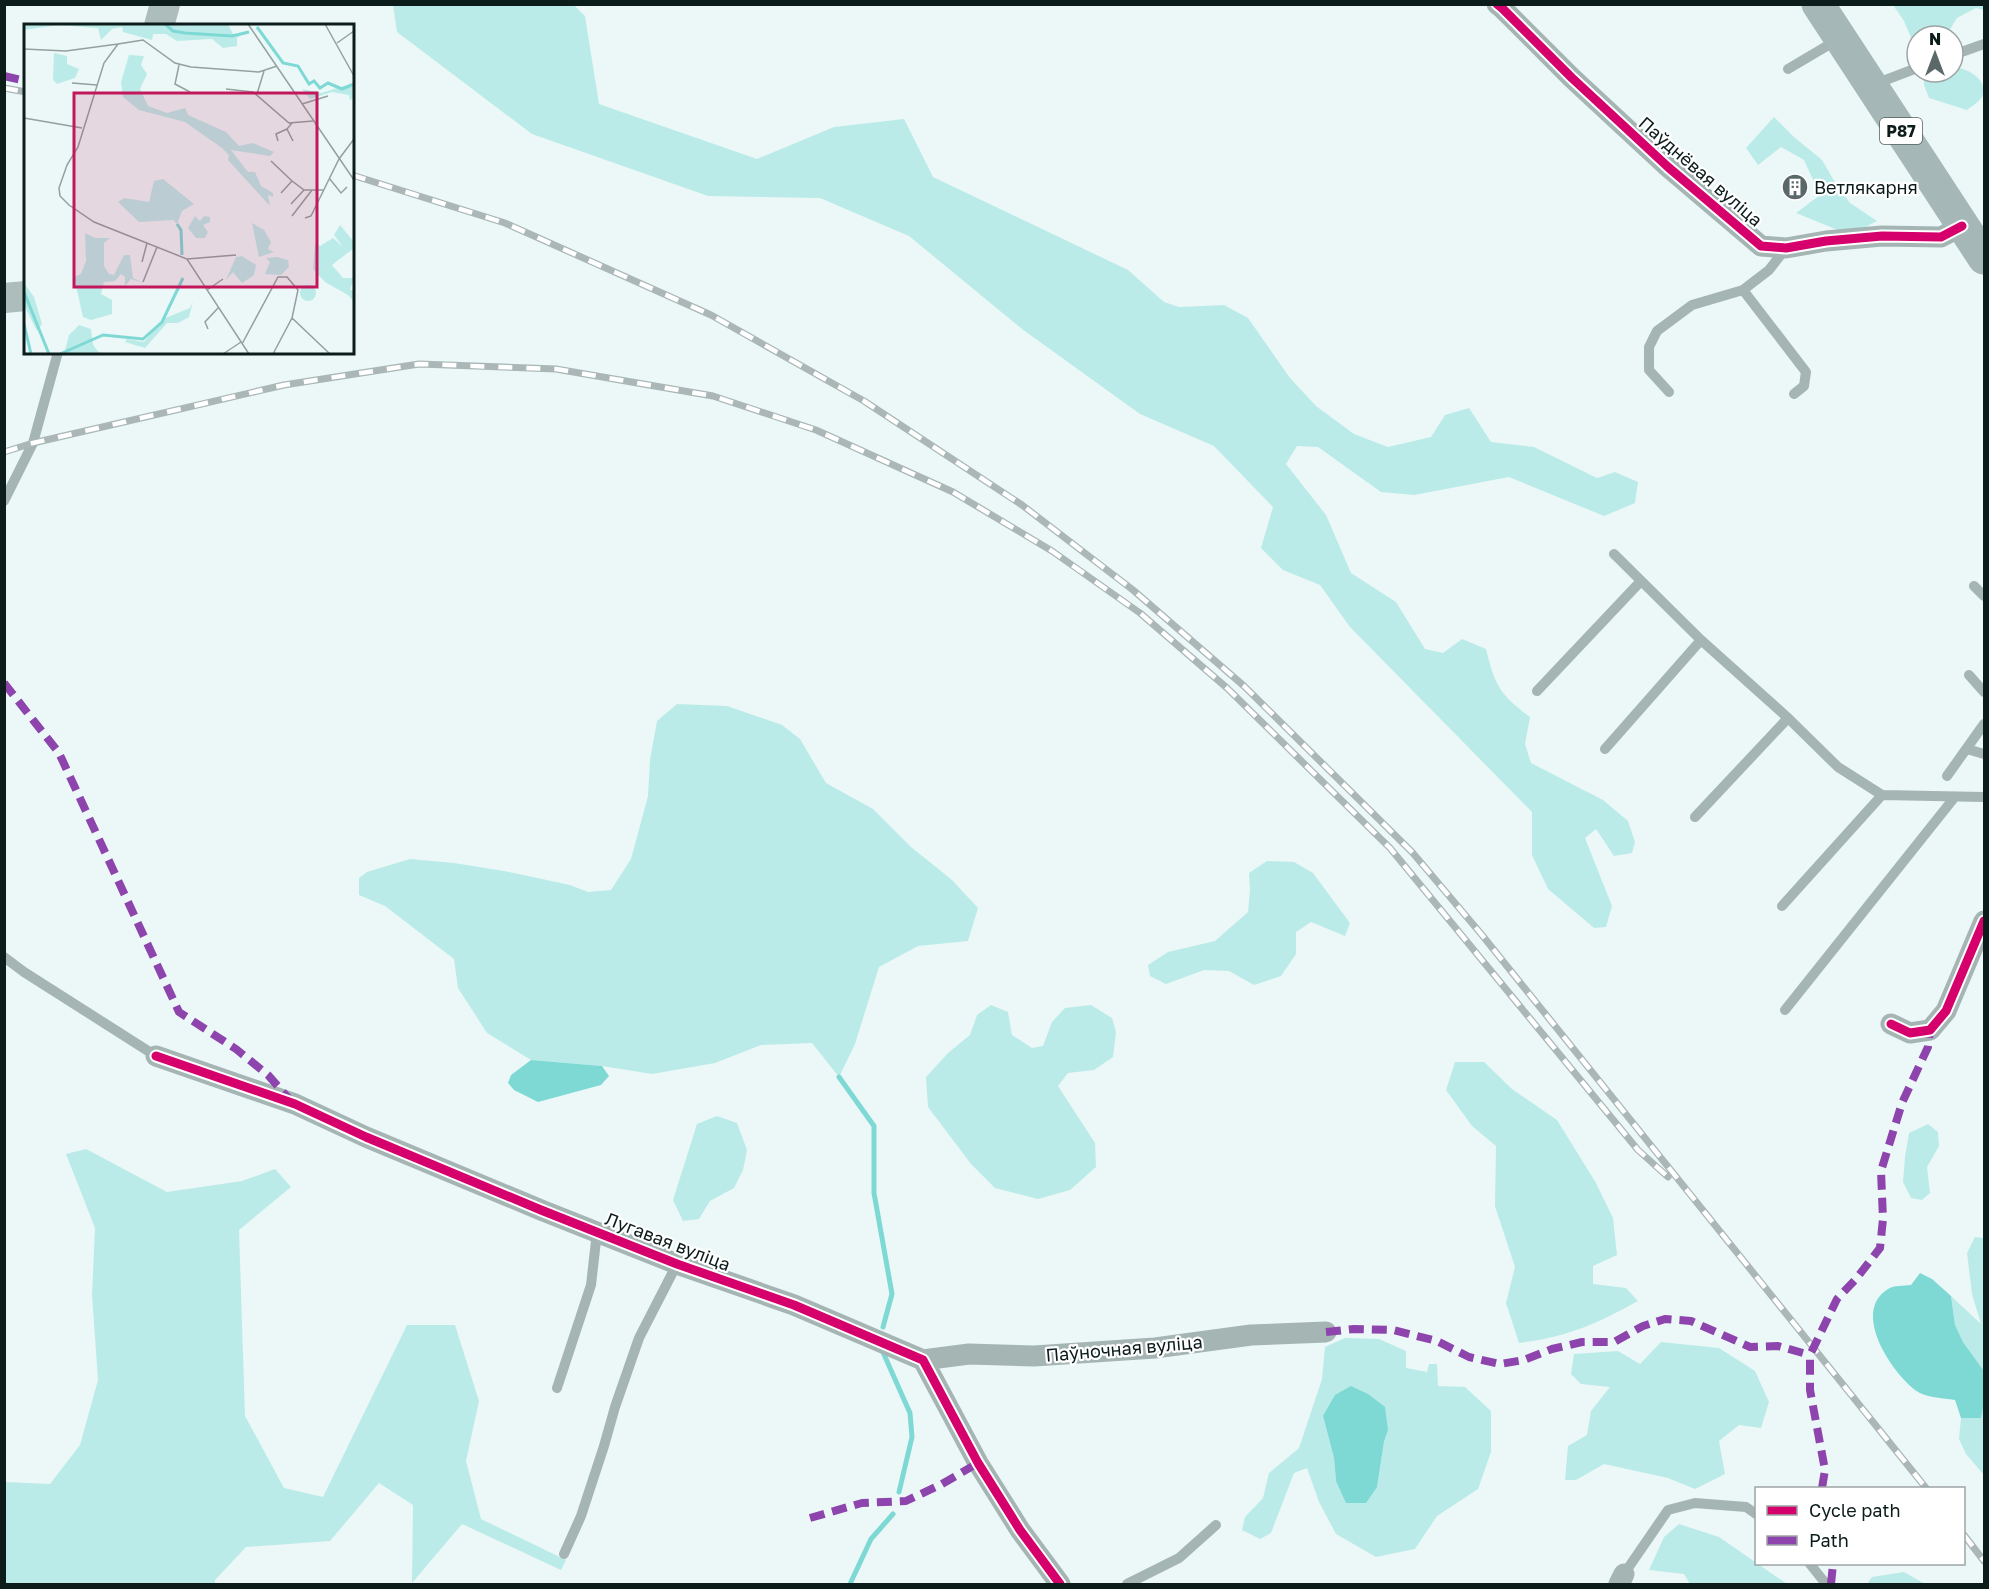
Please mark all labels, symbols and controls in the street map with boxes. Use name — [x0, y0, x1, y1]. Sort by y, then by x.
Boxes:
inset map — [24, 24, 354, 354]
north arrow — [1905, 24, 1965, 84]
text: N — [1929, 29, 1941, 49]
street label: Паўднёвая вуліца — [1635, 111, 1767, 231]
road number: Р87 — [1880, 118, 1922, 144]
building icon: Ветлякарня — [1780, 172, 1810, 202]
place label: Ветлякарня — [1814, 176, 1918, 198]
street label: Лугавая вуліца — [602, 1207, 734, 1275]
street label: Паўночная вуліца — [1045, 1330, 1203, 1366]
legend — [1755, 1487, 1965, 1565]
text: Cycle path — [1809, 1499, 1901, 1521]
text: Path — [1809, 1529, 1849, 1551]

